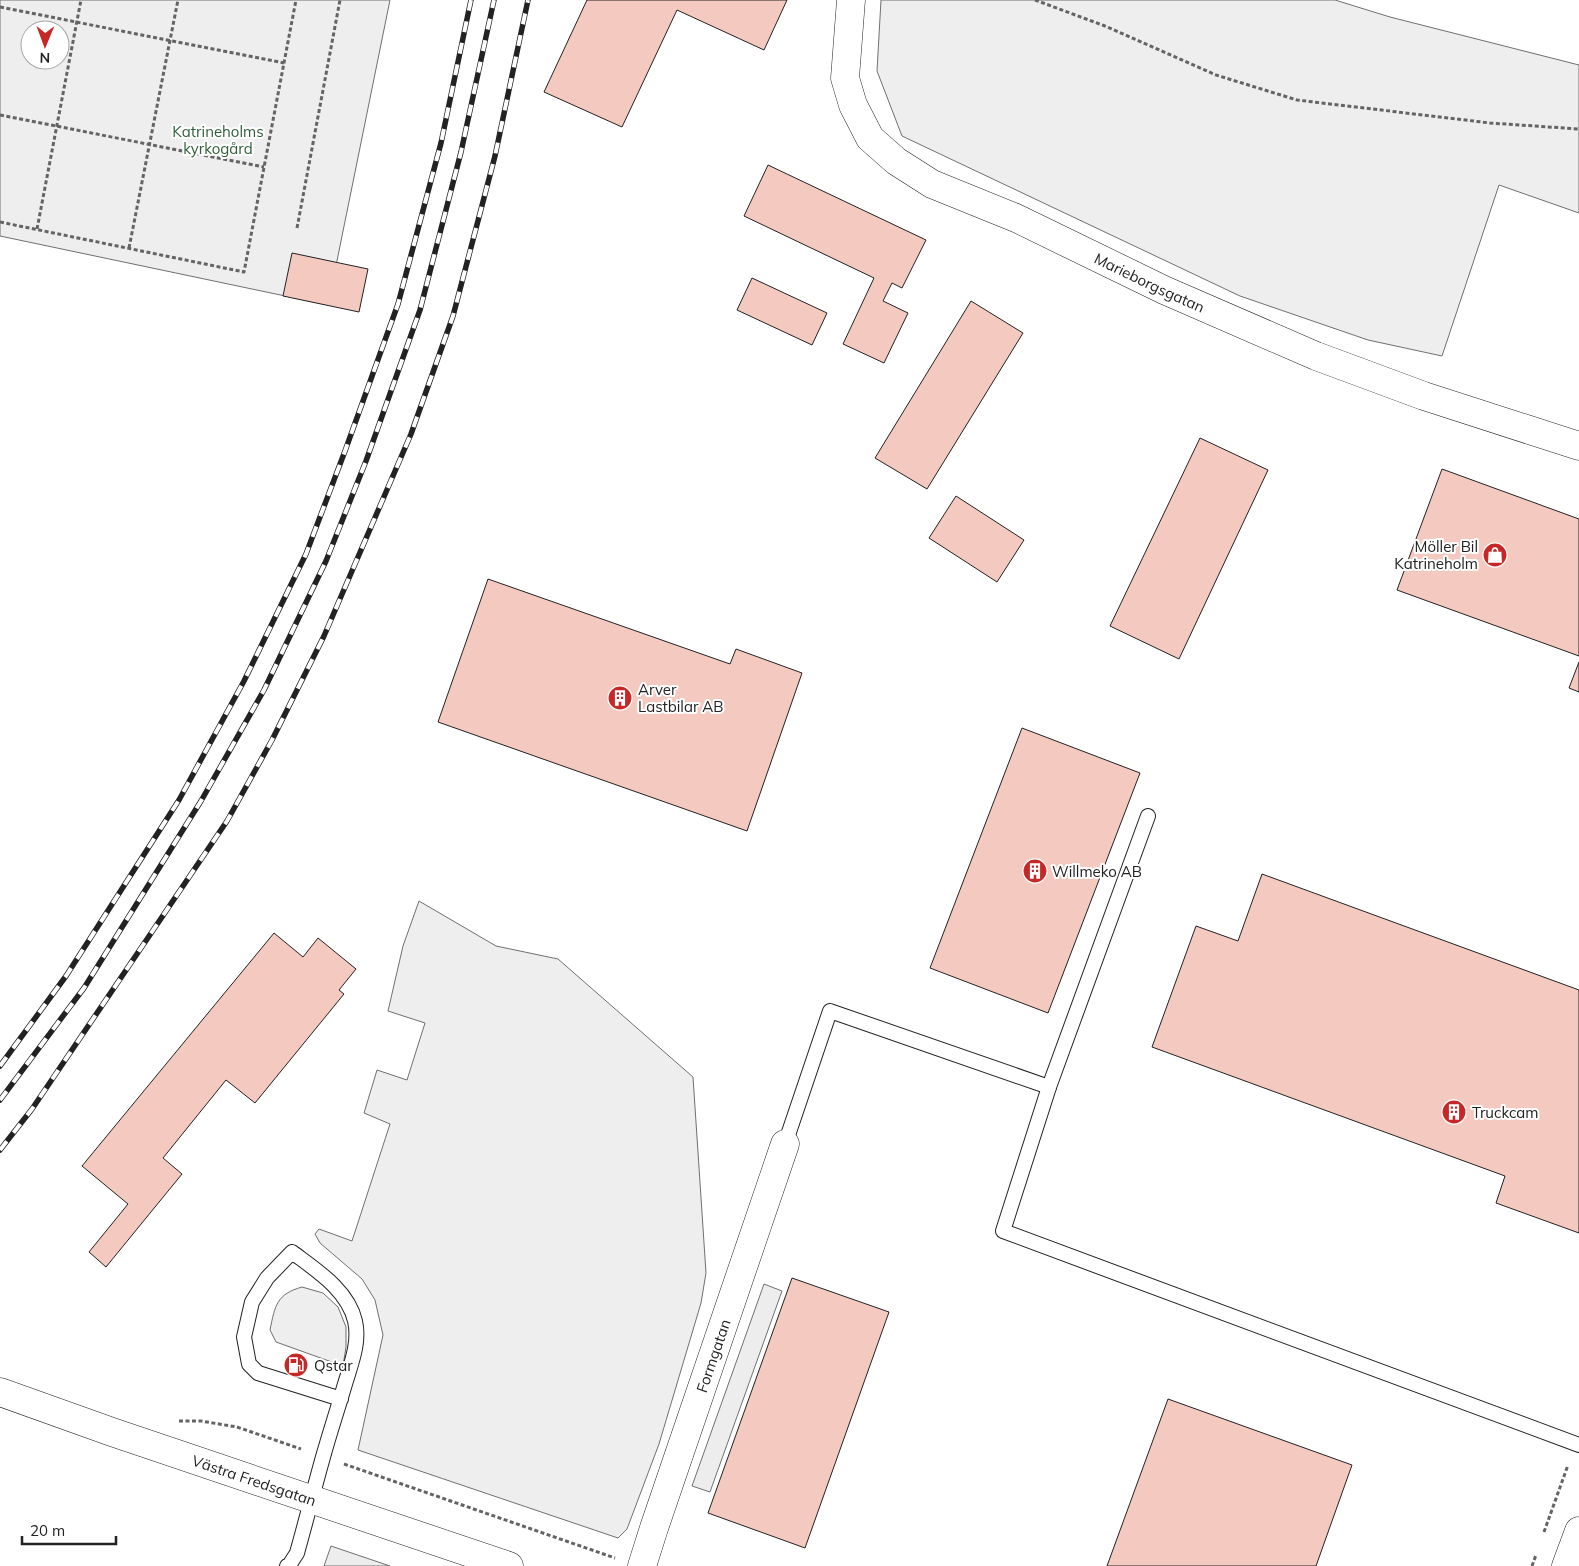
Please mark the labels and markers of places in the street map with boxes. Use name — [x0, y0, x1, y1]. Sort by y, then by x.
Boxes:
place label: Möller Bil Katrineholm — [1394, 537, 1478, 573]
shop icon: Möller Bil Katrineholm — [1482, 542, 1508, 568]
place label: Arver Lastbilar AB — [638, 680, 724, 716]
building icon: Arver Lastbilar AB — [607, 685, 633, 711]
building icon: Willmeko AB — [1022, 858, 1048, 884]
place label: Willmeko AB — [1052, 862, 1142, 881]
building icon: Truckcam — [1441, 1099, 1467, 1125]
place label: Truckcam — [1472, 1103, 1539, 1122]
fuel station icon: Qstar — [283, 1352, 309, 1378]
place label: Qstar — [314, 1356, 353, 1375]

